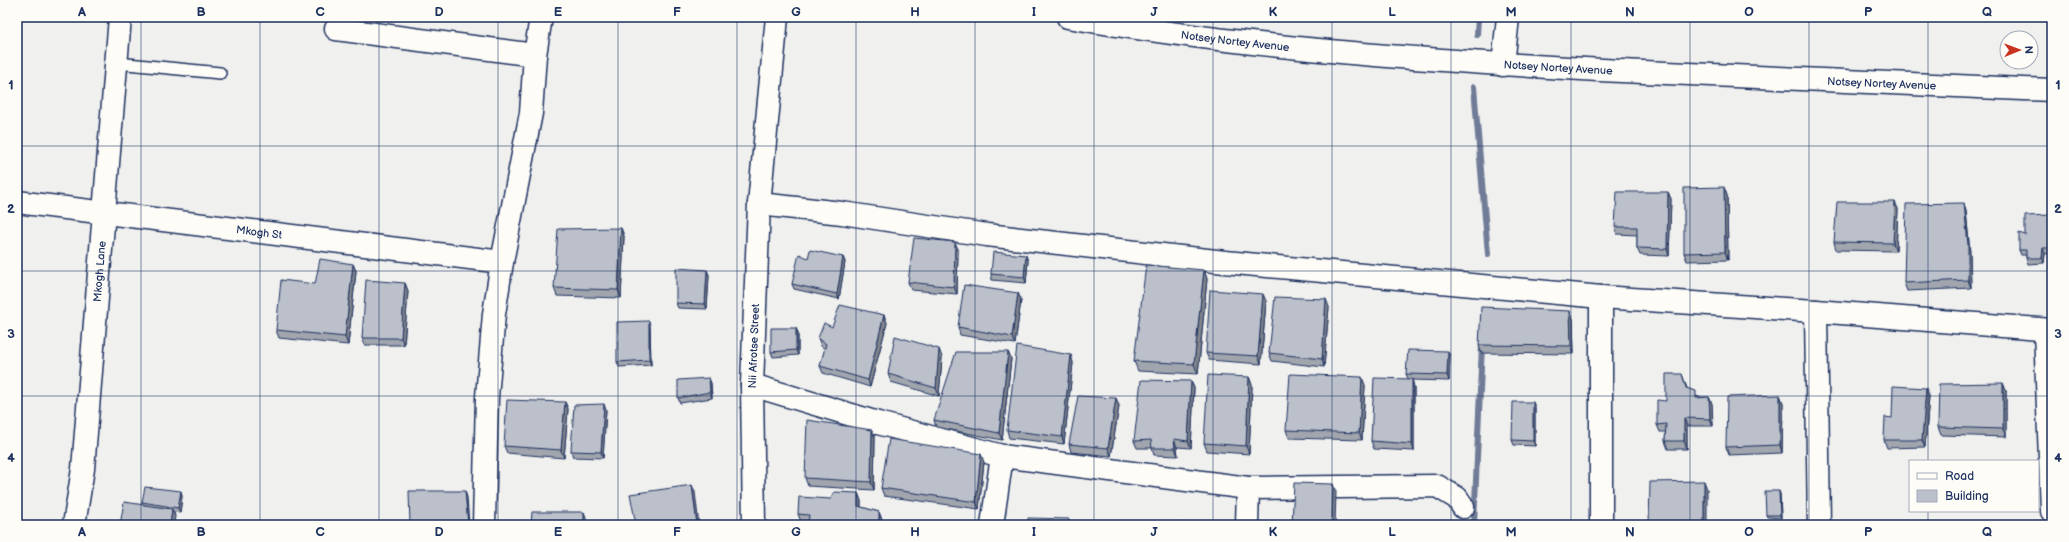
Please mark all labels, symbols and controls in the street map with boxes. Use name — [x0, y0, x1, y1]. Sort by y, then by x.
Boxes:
text: A — [77, 4, 86, 20]
text: B — [196, 4, 206, 20]
text: C — [315, 4, 325, 20]
text: D — [434, 4, 444, 20]
text: E — [554, 4, 563, 20]
text: F — [673, 4, 681, 20]
text: G — [791, 4, 801, 20]
text: H — [910, 4, 920, 20]
text: I — [1032, 4, 1036, 20]
text: J — [1150, 4, 1158, 20]
text: K — [1269, 4, 1278, 20]
text: L — [1388, 4, 1396, 20]
text: M — [1505, 4, 1517, 20]
text: N — [1625, 4, 1635, 20]
text: O — [1744, 4, 1754, 20]
text: P — [1864, 4, 1873, 20]
text: Q — [1982, 4, 1992, 20]
street label: Notsey Nortey Avenue — [1180, 28, 1291, 54]
north arrow — [1999, 30, 2039, 70]
text: N — [2022, 46, 2035, 54]
street label: Notsey Nortey Avenue — [1503, 58, 1613, 77]
street label: Notsey Nortey Avenue — [1827, 74, 1937, 92]
text: 1 — [8, 77, 14, 93]
text: 1 — [2055, 77, 2061, 93]
text: 2 — [7, 201, 15, 217]
text: 2 — [2054, 201, 2062, 217]
street label: Mkogh St — [235, 223, 283, 241]
street label: Mkogh Lane — [90, 240, 108, 302]
street label: Nii Afrotse Street — [745, 303, 762, 389]
text: 3 — [7, 326, 15, 342]
text: 3 — [2054, 326, 2062, 342]
text: 4 — [7, 450, 15, 466]
text: 4 — [2054, 450, 2062, 466]
legend — [1909, 460, 2039, 512]
text: Road — [1945, 469, 1974, 484]
text: Building — [1945, 489, 1989, 504]
text: A — [77, 524, 86, 540]
text: B — [196, 524, 206, 540]
text: C — [315, 524, 325, 540]
text: D — [434, 524, 444, 540]
text: E — [554, 524, 563, 540]
text: F — [673, 524, 681, 540]
text: G — [791, 524, 801, 540]
text: H — [910, 524, 920, 540]
text: I — [1032, 524, 1036, 540]
text: J — [1150, 524, 1158, 540]
text: K — [1269, 524, 1278, 540]
text: L — [1388, 524, 1396, 540]
text: M — [1505, 524, 1517, 540]
text: N — [1625, 524, 1635, 540]
text: O — [1744, 524, 1754, 540]
text: P — [1864, 524, 1873, 540]
text: Q — [1982, 524, 1992, 540]

